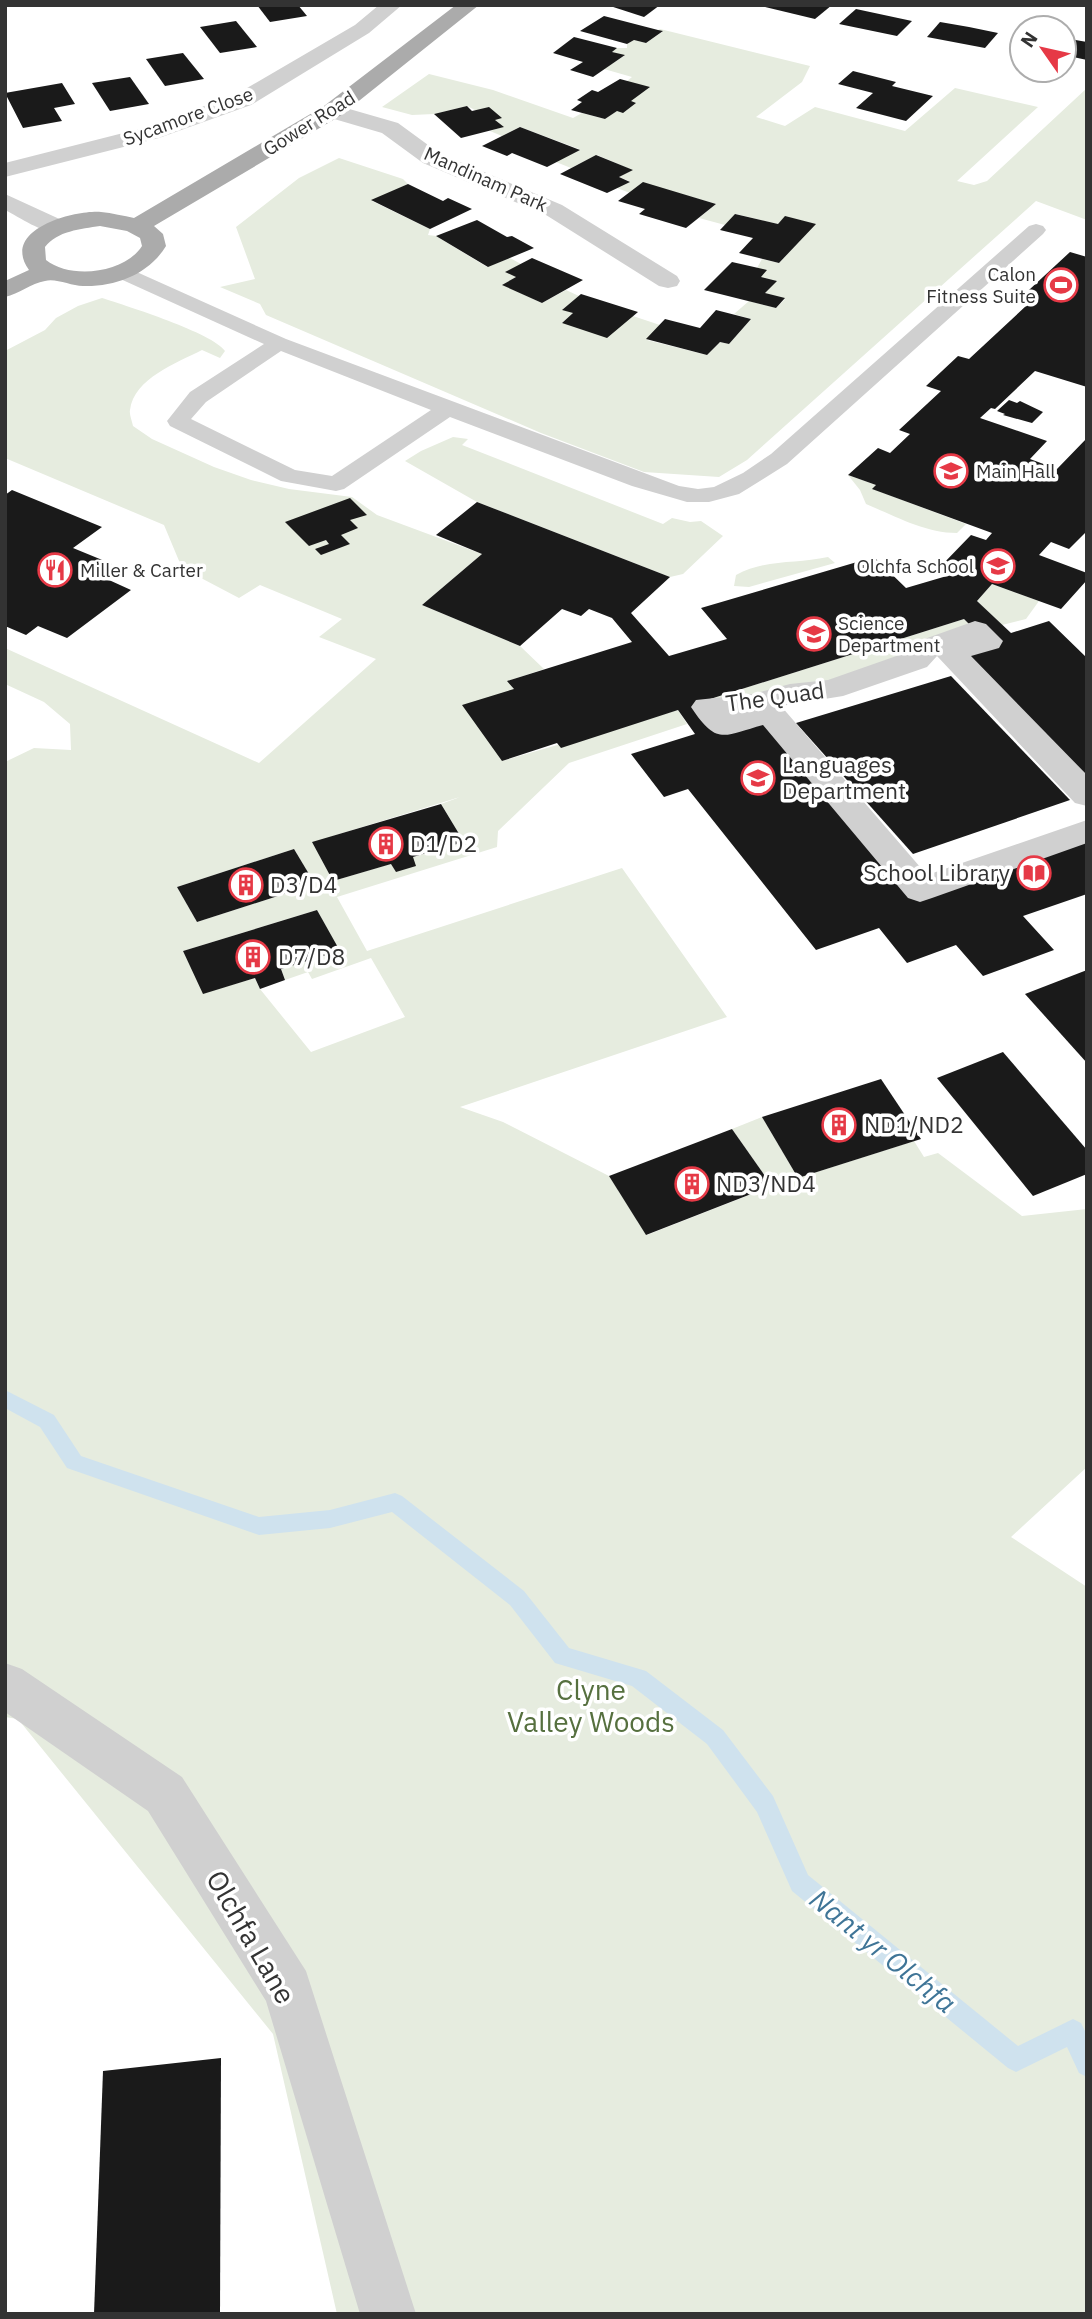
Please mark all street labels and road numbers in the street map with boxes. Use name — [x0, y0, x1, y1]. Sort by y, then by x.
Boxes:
street label: Sycamore Close — [120, 81, 256, 151]
street label: Gower Road — [259, 85, 359, 161]
street label: Mandinam Park — [421, 141, 551, 217]
street label: The Quad — [724, 674, 826, 718]
street label: Olchfa Lane — [198, 1863, 305, 2010]

